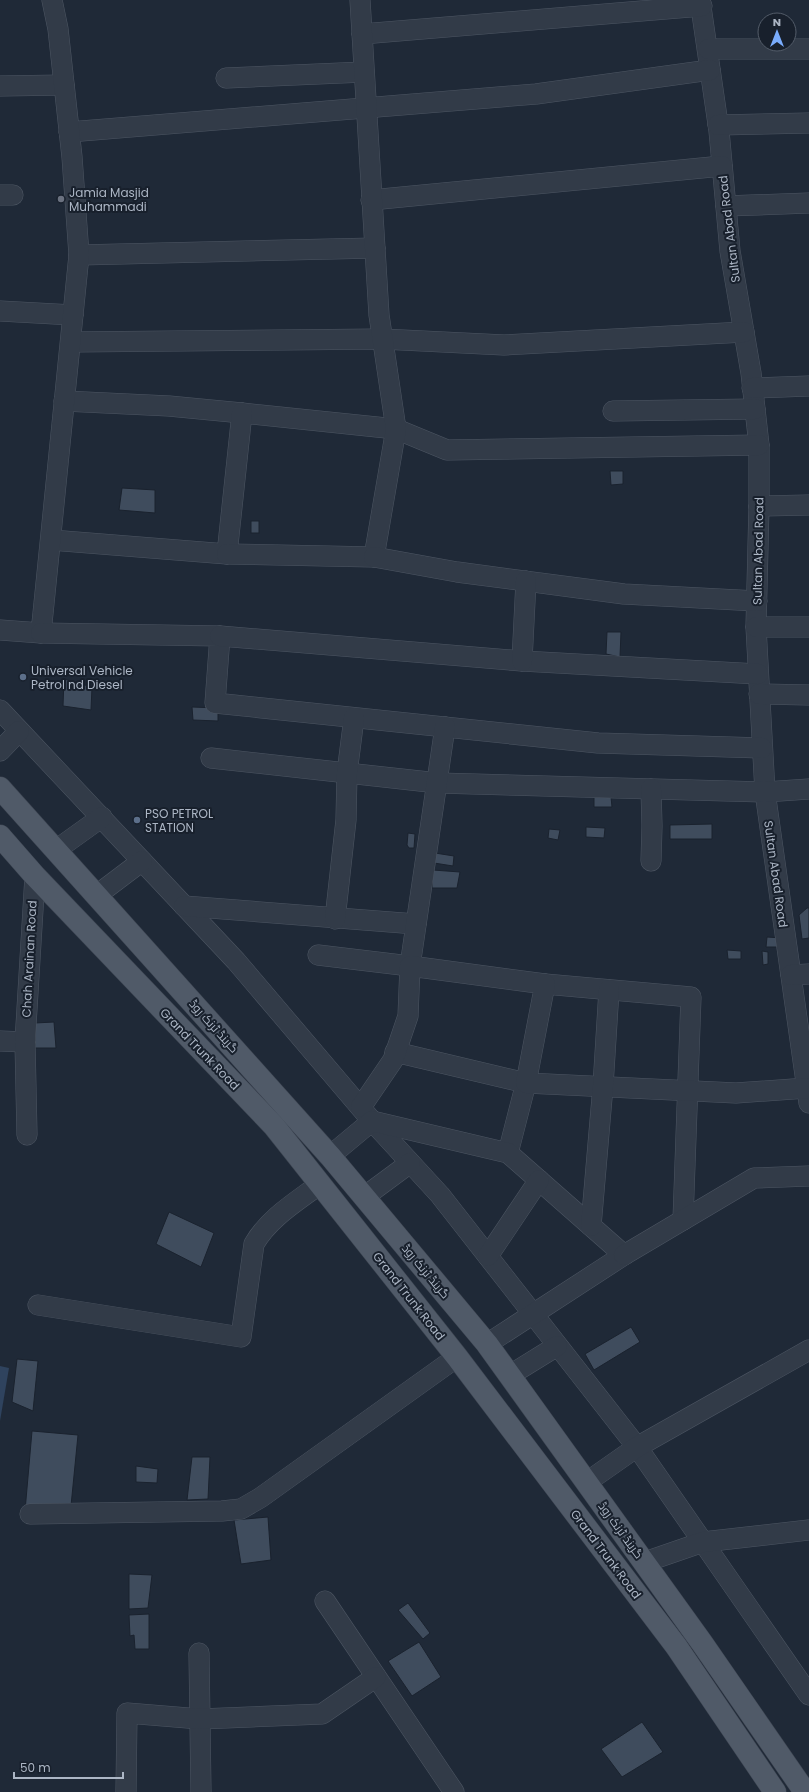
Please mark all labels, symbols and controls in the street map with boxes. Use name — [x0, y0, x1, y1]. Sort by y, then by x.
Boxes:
north arrow — [757, 12, 797, 52]
text: N — [773, 14, 781, 30]
street label: Sultan Abad Road — [714, 174, 744, 284]
place label: Jamia Masjid Muhammadi — [69, 184, 149, 215]
marker: Jamia Masjid Muhammadi — [56, 194, 66, 204]
street label: Sultan Abad Road — [749, 497, 767, 605]
place label: Universal Vehicle Petrol nd Diesel — [31, 662, 133, 693]
marker: Universal Vehicle Petrol nd Diesel — [18, 672, 28, 682]
place label: PSO PETROL STATION — [145, 805, 213, 836]
marker: PSO PETROL STATION — [132, 815, 142, 825]
street label: Sultan Abad Road — [760, 819, 792, 929]
street label: Chah Arainan Road — [17, 900, 41, 1018]
street label: گرینڈ ٹرنک روڈ — [185, 996, 243, 1056]
street label: Grand Trunk Road — [156, 1004, 244, 1094]
street label: گرینڈ ٹرنک روڈ — [398, 1240, 454, 1302]
street label: Grand Trunk Road — [369, 1248, 449, 1344]
street label: گرینڈ ٹرنک روڈ — [595, 1498, 647, 1562]
street label: Grand Trunk Road — [567, 1506, 645, 1602]
scale bar — [14, 1754, 123, 1780]
text: 50 m — [20, 1759, 51, 1776]

